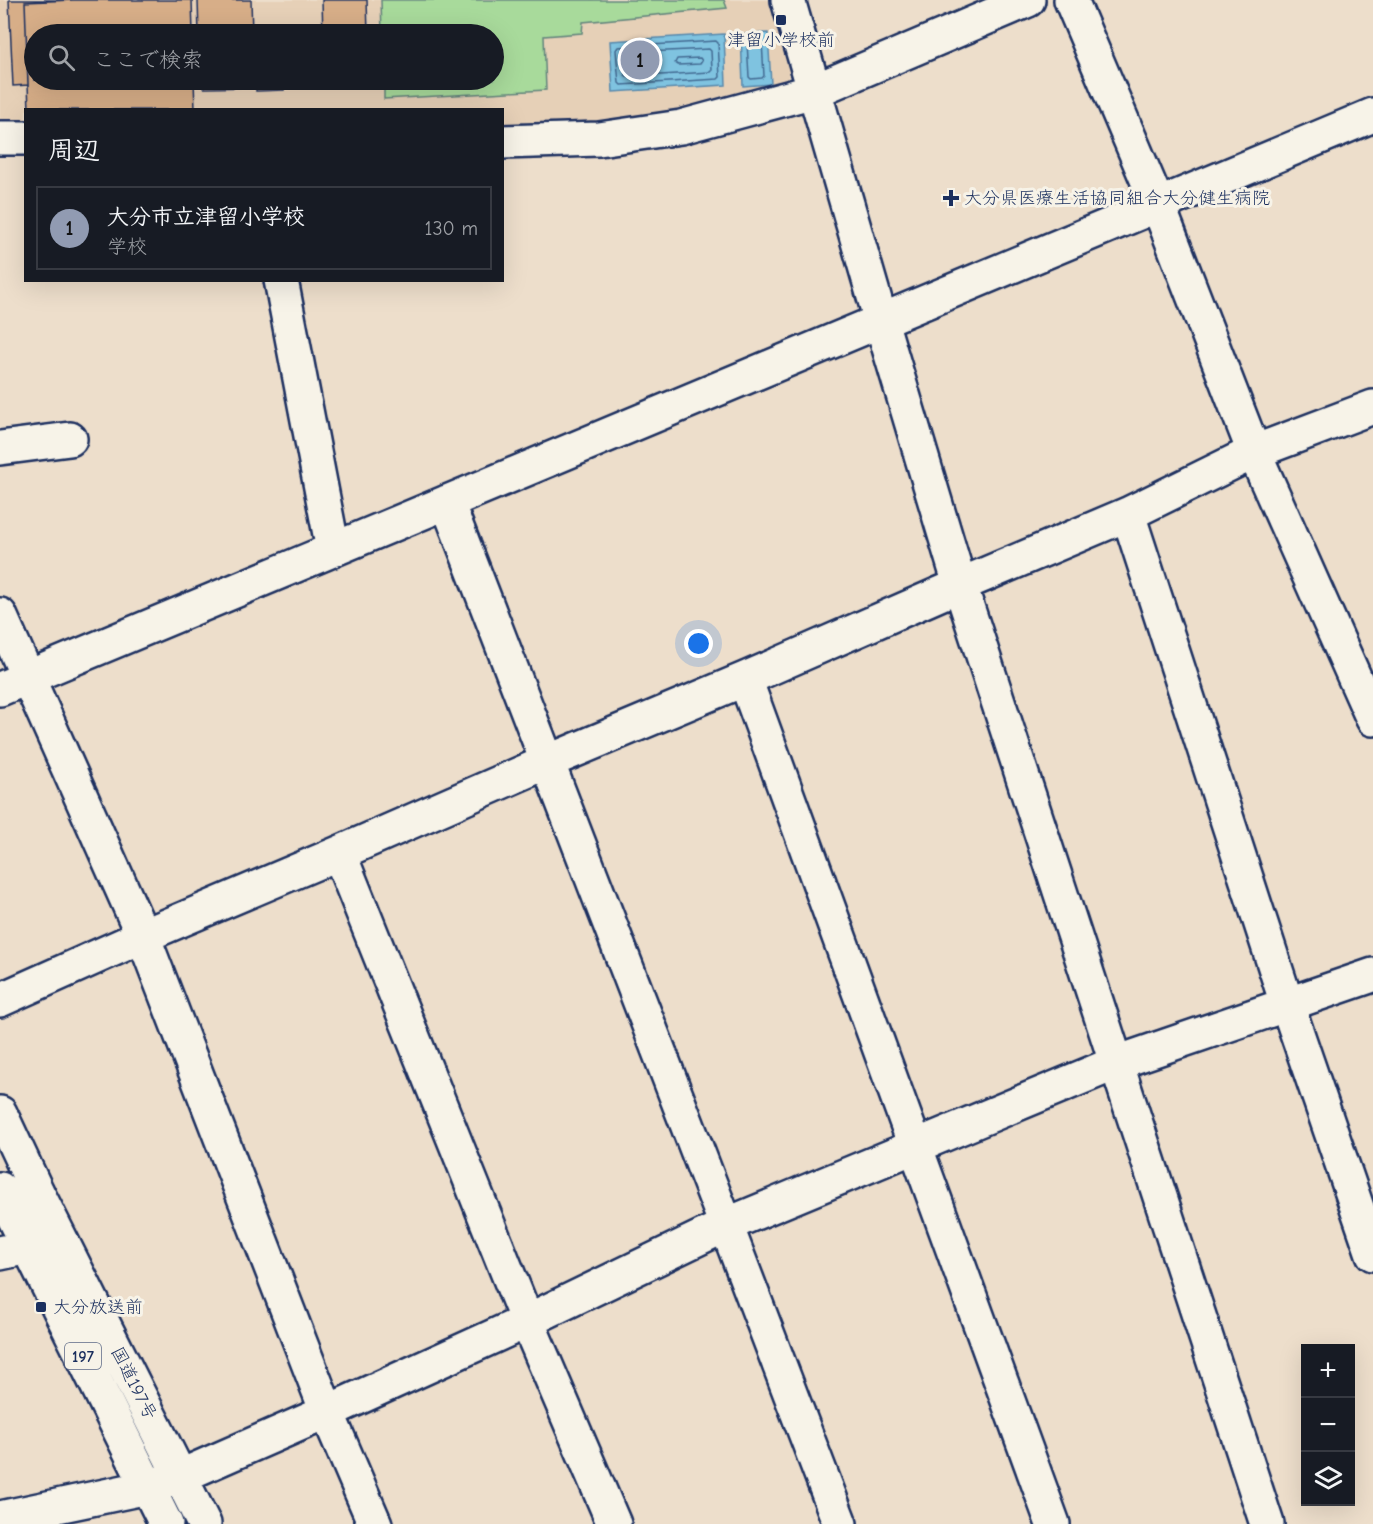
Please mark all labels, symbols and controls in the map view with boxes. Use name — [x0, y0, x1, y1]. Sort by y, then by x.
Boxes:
marker: 津留小学校前 — [774, 13, 788, 27]
search box — [24, 24, 504, 90]
place label: 津留小学校前 — [727, 30, 835, 51]
pin: 1 — [620, 38, 660, 82]
icon: search — [45, 41, 78, 74]
text: ここで検索 — [93, 47, 203, 73]
text: 周辺 — [48, 136, 100, 166]
place label: 大分県医療生活協同組合大分健生病院 — [964, 188, 1270, 209]
marker: 大分県医療生活協同組合大分健生病院 — [942, 189, 960, 207]
text: 大分市立津留小学校 — [107, 204, 305, 230]
text: 1 — [66, 217, 73, 240]
text: 130 m — [425, 217, 478, 240]
text: 学校 — [107, 235, 147, 258]
your location — [684, 629, 713, 658]
place label: 大分放送前 — [53, 1297, 143, 1318]
marker: 大分放送前 — [34, 1300, 48, 1314]
road number: 197 — [65, 1343, 101, 1369]
street label: 国道197号 — [106, 1343, 161, 1423]
map controls — [1301, 1344, 1355, 1506]
button: + — [1301, 1344, 1355, 1398]
button: − — [1301, 1398, 1355, 1452]
button: layers — [1301, 1452, 1355, 1506]

